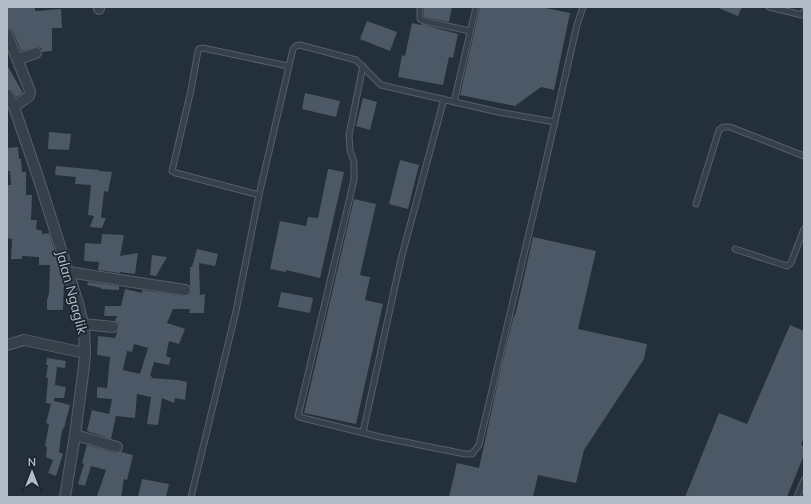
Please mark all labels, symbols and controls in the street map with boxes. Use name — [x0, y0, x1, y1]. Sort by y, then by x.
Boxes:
street label: Jalan Ngaglik — [52, 248, 92, 337]
north arrow — [12, 452, 52, 492]
text: N — [28, 455, 36, 469]

